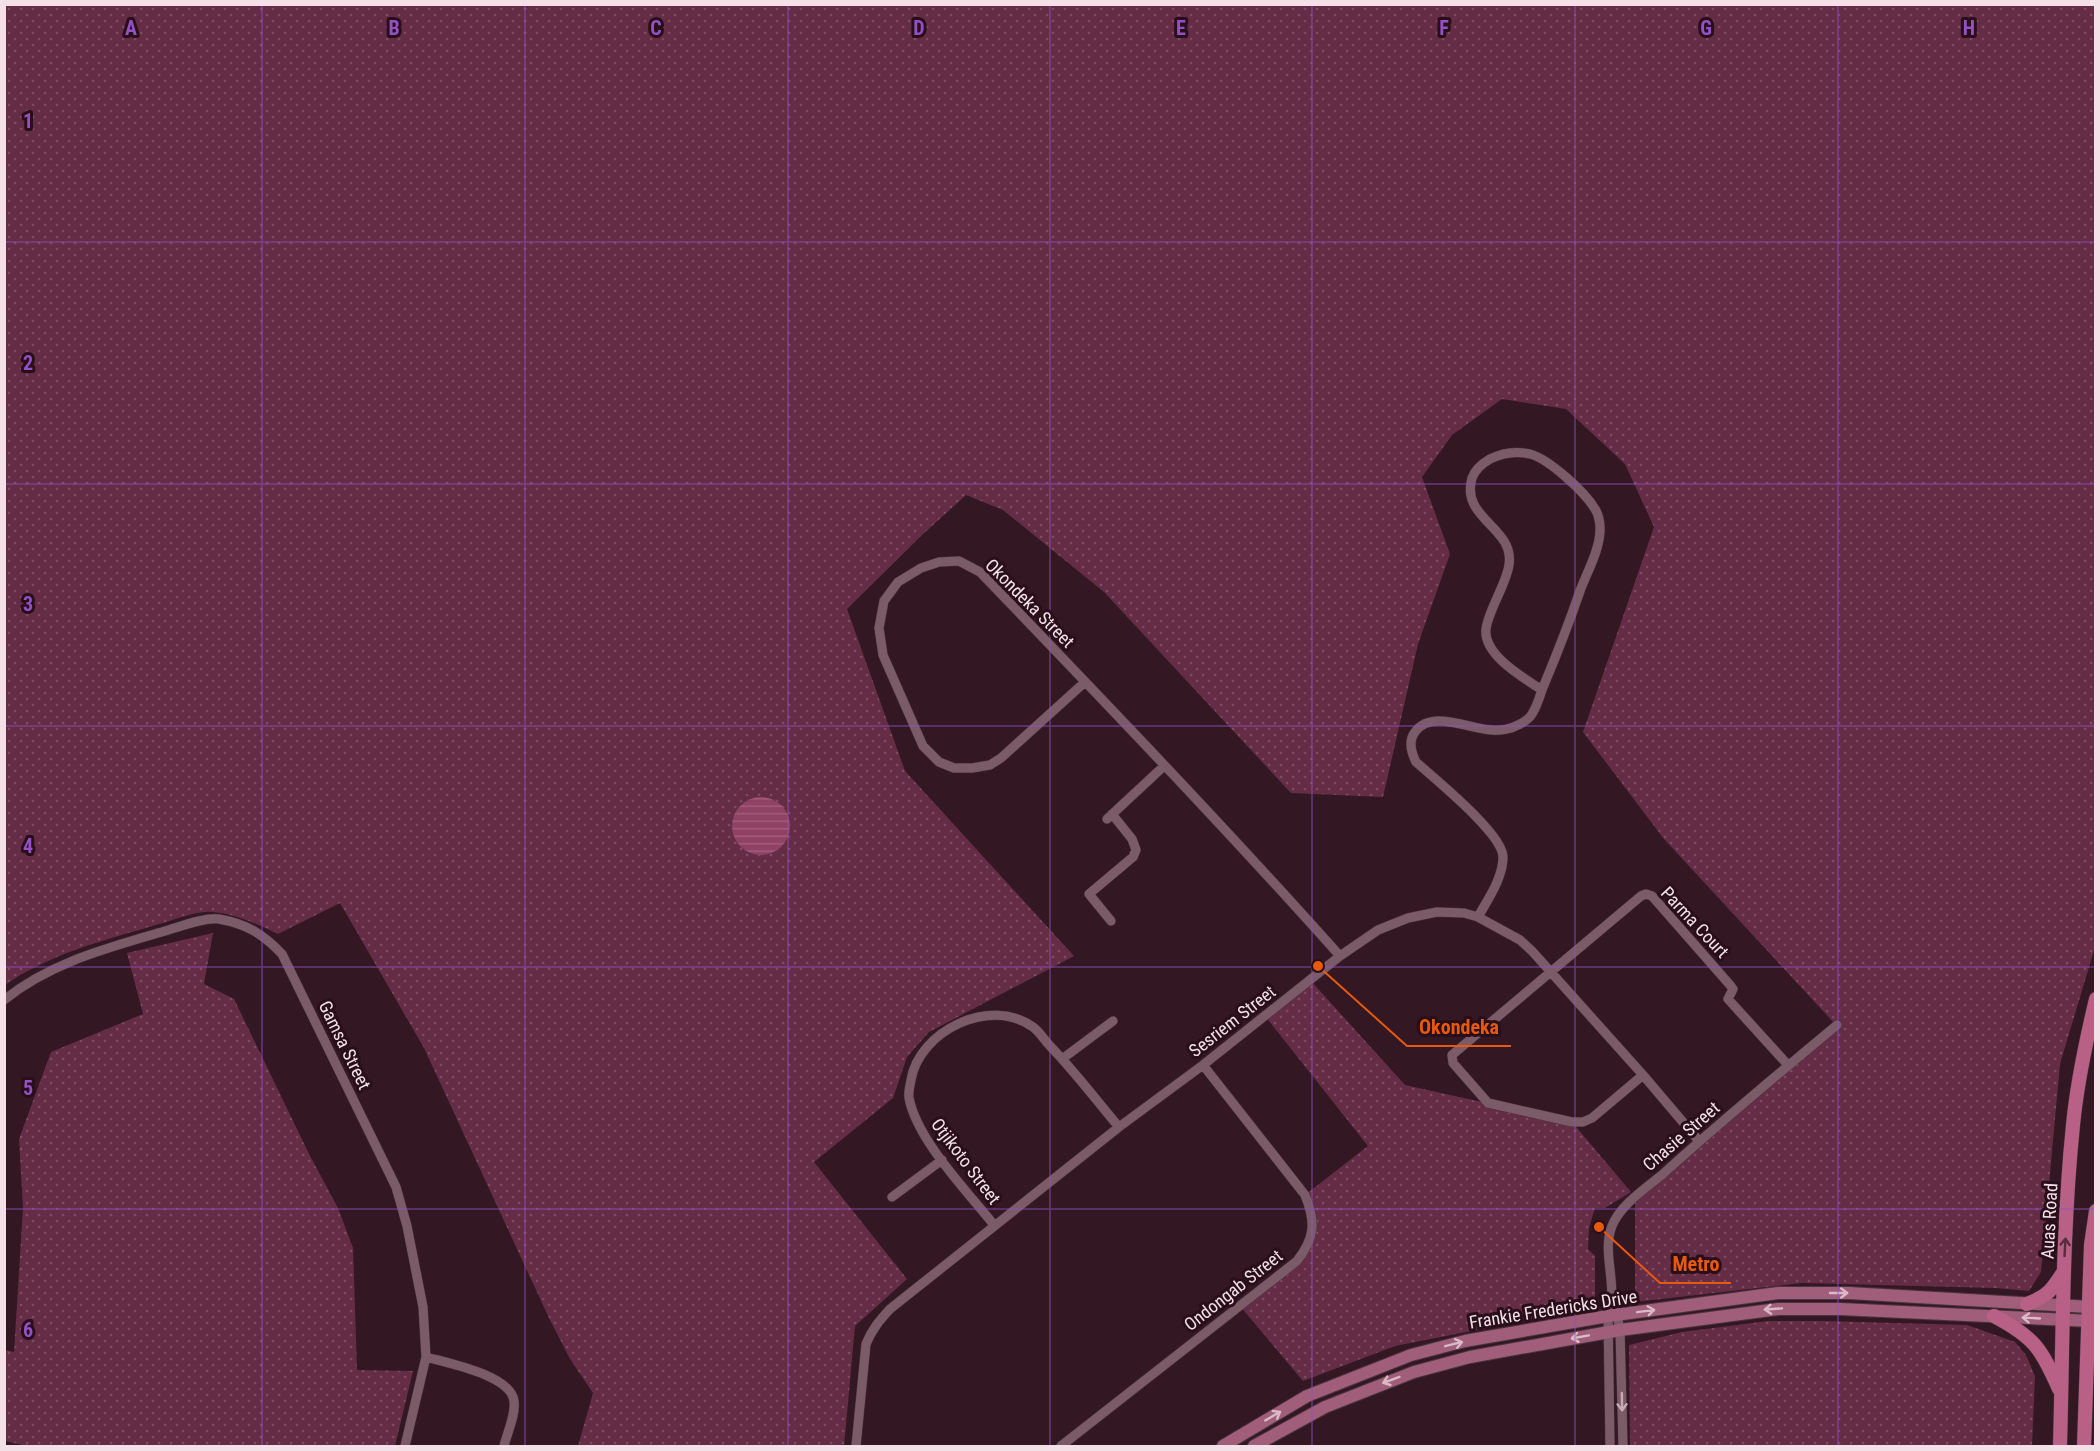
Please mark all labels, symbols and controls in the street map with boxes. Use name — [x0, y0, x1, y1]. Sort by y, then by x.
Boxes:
text: A — [125, 16, 137, 40]
text: B — [388, 16, 400, 40]
text: C — [650, 16, 662, 40]
text: D — [913, 16, 925, 40]
text: E — [1176, 16, 1186, 40]
text: F — [1439, 16, 1449, 40]
text: G — [1700, 16, 1712, 40]
text: H — [1963, 16, 1975, 40]
text: 1 — [23, 109, 33, 133]
text: 2 — [23, 351, 33, 375]
street label: Okondeka Street — [981, 554, 1079, 652]
text: 3 — [23, 592, 33, 616]
text: 4 — [23, 834, 33, 858]
street label: Parma Court — [1657, 882, 1733, 962]
street label: Sesriem Street — [1185, 981, 1279, 1061]
street label: Gamsa Street — [315, 997, 375, 1093]
callout: Okondeka — [1407, 1008, 1511, 1046]
text: Okondeka — [1419, 1015, 1499, 1039]
text: 5 — [23, 1076, 33, 1100]
street label: Chasie Street — [1638, 1097, 1724, 1175]
street label: Otjikoto Street — [927, 1114, 1005, 1208]
street label: Auas Road — [2037, 1182, 2061, 1260]
one-way arrow — [2060, 1238, 2071, 1258]
street label: Ondongab Street — [1180, 1245, 1286, 1335]
callout: Metro — [1660, 1245, 1731, 1283]
text: Metro — [1672, 1252, 1720, 1276]
street label: Frankie Fredericks Drive — [1468, 1285, 1638, 1333]
one-way arrow — [1829, 1287, 1849, 1299]
one-way arrow — [1764, 1304, 1784, 1315]
one-way arrow — [1635, 1306, 1655, 1317]
one-way arrow — [2022, 1313, 2042, 1324]
text: 6 — [23, 1318, 33, 1342]
one-way arrow — [1571, 1332, 1591, 1343]
one-way arrow — [1444, 1338, 1463, 1350]
one-way arrow — [1382, 1376, 1401, 1387]
one-way arrow — [1616, 1391, 1628, 1411]
one-way arrow — [1264, 1409, 1281, 1421]

